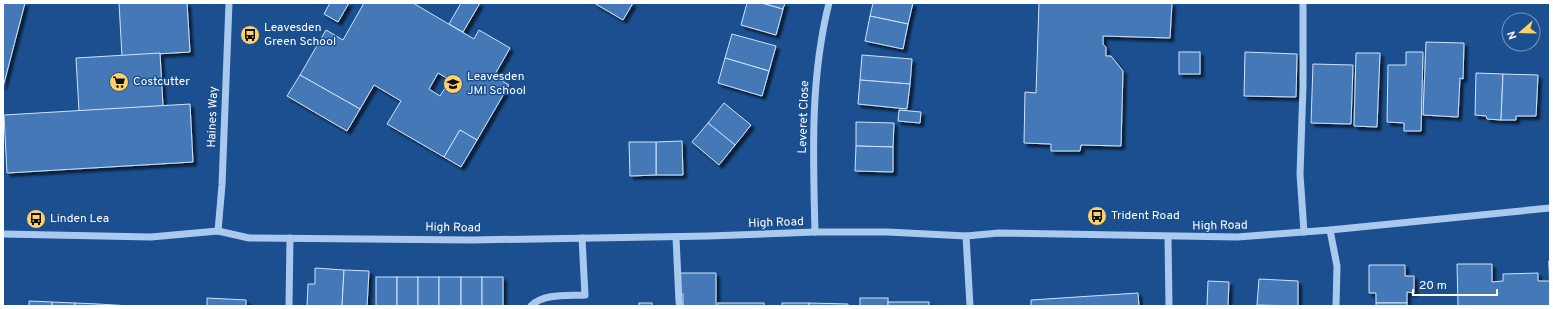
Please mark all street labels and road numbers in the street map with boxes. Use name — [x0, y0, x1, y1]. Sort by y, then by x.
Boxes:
street label: Leveret Close — [795, 80, 813, 154]
street label: Haines Way — [204, 86, 222, 148]
street label: High Road — [748, 214, 804, 232]
street label: High Road — [1192, 218, 1248, 234]
street label: High Road — [425, 220, 481, 236]

